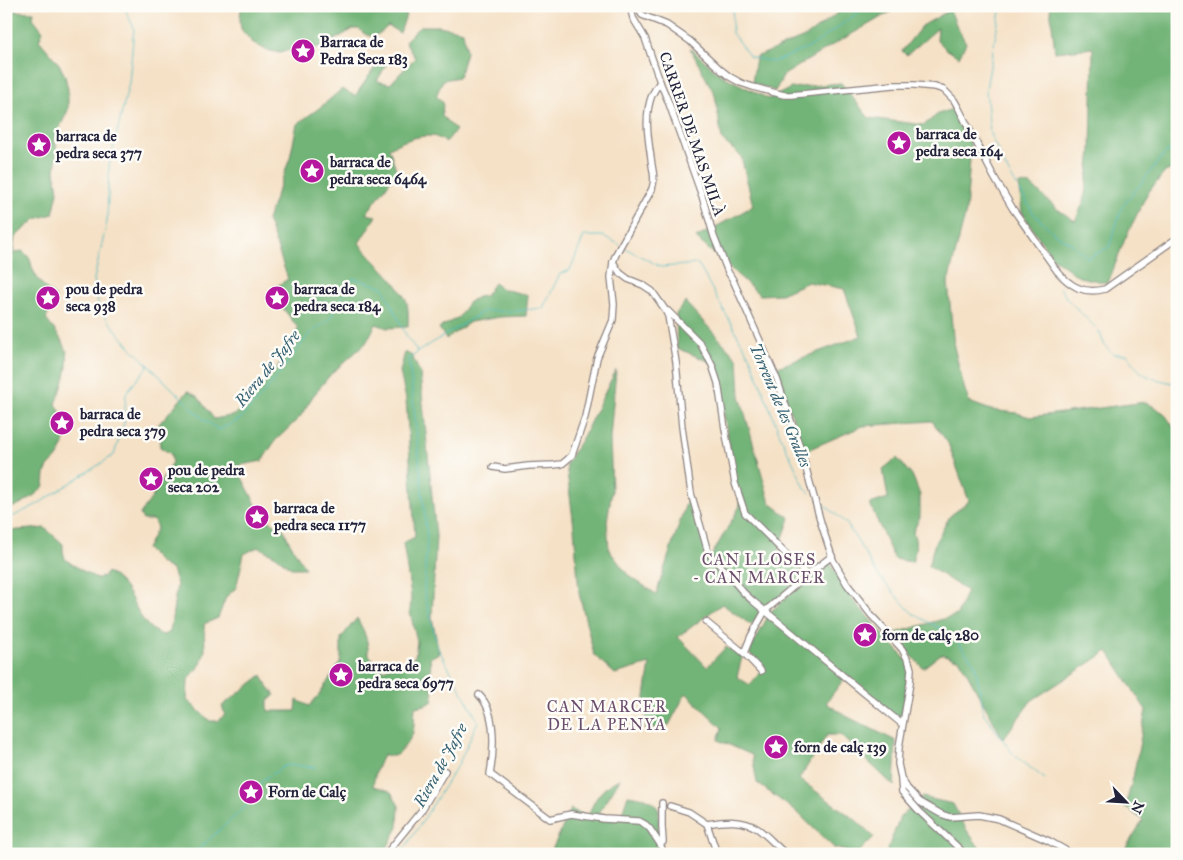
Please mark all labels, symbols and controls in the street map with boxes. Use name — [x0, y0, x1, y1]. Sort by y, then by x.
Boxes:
place label: Barraca de Pedra Seca 183 — [320, 33, 408, 69]
place icon: Barraca de Pedra Seca 183 — [290, 38, 316, 64]
street label: CARRER DE MAS MILÀ — [655, 49, 730, 218]
place label: barraca de pedra seca 164 — [915, 125, 1003, 161]
place label: barraca de pedra seca 377 — [55, 127, 142, 163]
place icon: barraca de pedra seca 164 — [886, 130, 912, 156]
place icon: barraca de pedra seca 377 — [26, 132, 52, 158]
place label: barraca de pedra seca 6464 — [329, 153, 427, 189]
place icon: barraca de pedra seca 6464 — [299, 158, 325, 184]
place label: pou de pedra seca 938 — [65, 280, 143, 316]
place label: barraca de pedra seca 184 — [293, 280, 381, 316]
place icon: pou de pedra seca 938 — [35, 285, 61, 311]
place icon: barraca de pedra seca 184 — [264, 285, 290, 311]
water label: Riera de Jafre — [230, 326, 305, 411]
water label: Torrent de les Gralles — [746, 340, 815, 470]
place label: barraca de pedra seca 379 — [79, 405, 166, 441]
place icon: barraca de pedra seca 379 — [49, 410, 75, 436]
place label: pou de pedra seca 202 — [167, 461, 245, 496]
place icon: pou de pedra seca 202 — [138, 466, 164, 492]
place label: barraca de pedra seca 1177 — [273, 499, 366, 535]
place icon: barraca de pedra seca 1177 — [244, 504, 270, 530]
district label: CAN LLOSES - CAN MARCER — [693, 550, 825, 587]
place icon: forn de calç 280 — [852, 622, 878, 648]
place label: forn de calç 280 — [881, 626, 979, 645]
place label: barraca de pedra seca 6977 — [357, 657, 454, 693]
place icon: barraca de pedra seca 6977 — [328, 662, 354, 688]
district label: CAN MARCER DE LA PENYA — [547, 697, 667, 734]
water label: Riera de Jafre — [409, 719, 472, 811]
place icon: forn de calç 139 — [763, 734, 789, 760]
place label: forn de calç 139 — [793, 738, 887, 757]
north arrow — [1100, 778, 1150, 828]
place icon: Forn de Calç — [238, 779, 264, 805]
place label: Forn de Calç — [268, 783, 347, 802]
text: N — [1127, 798, 1148, 816]

